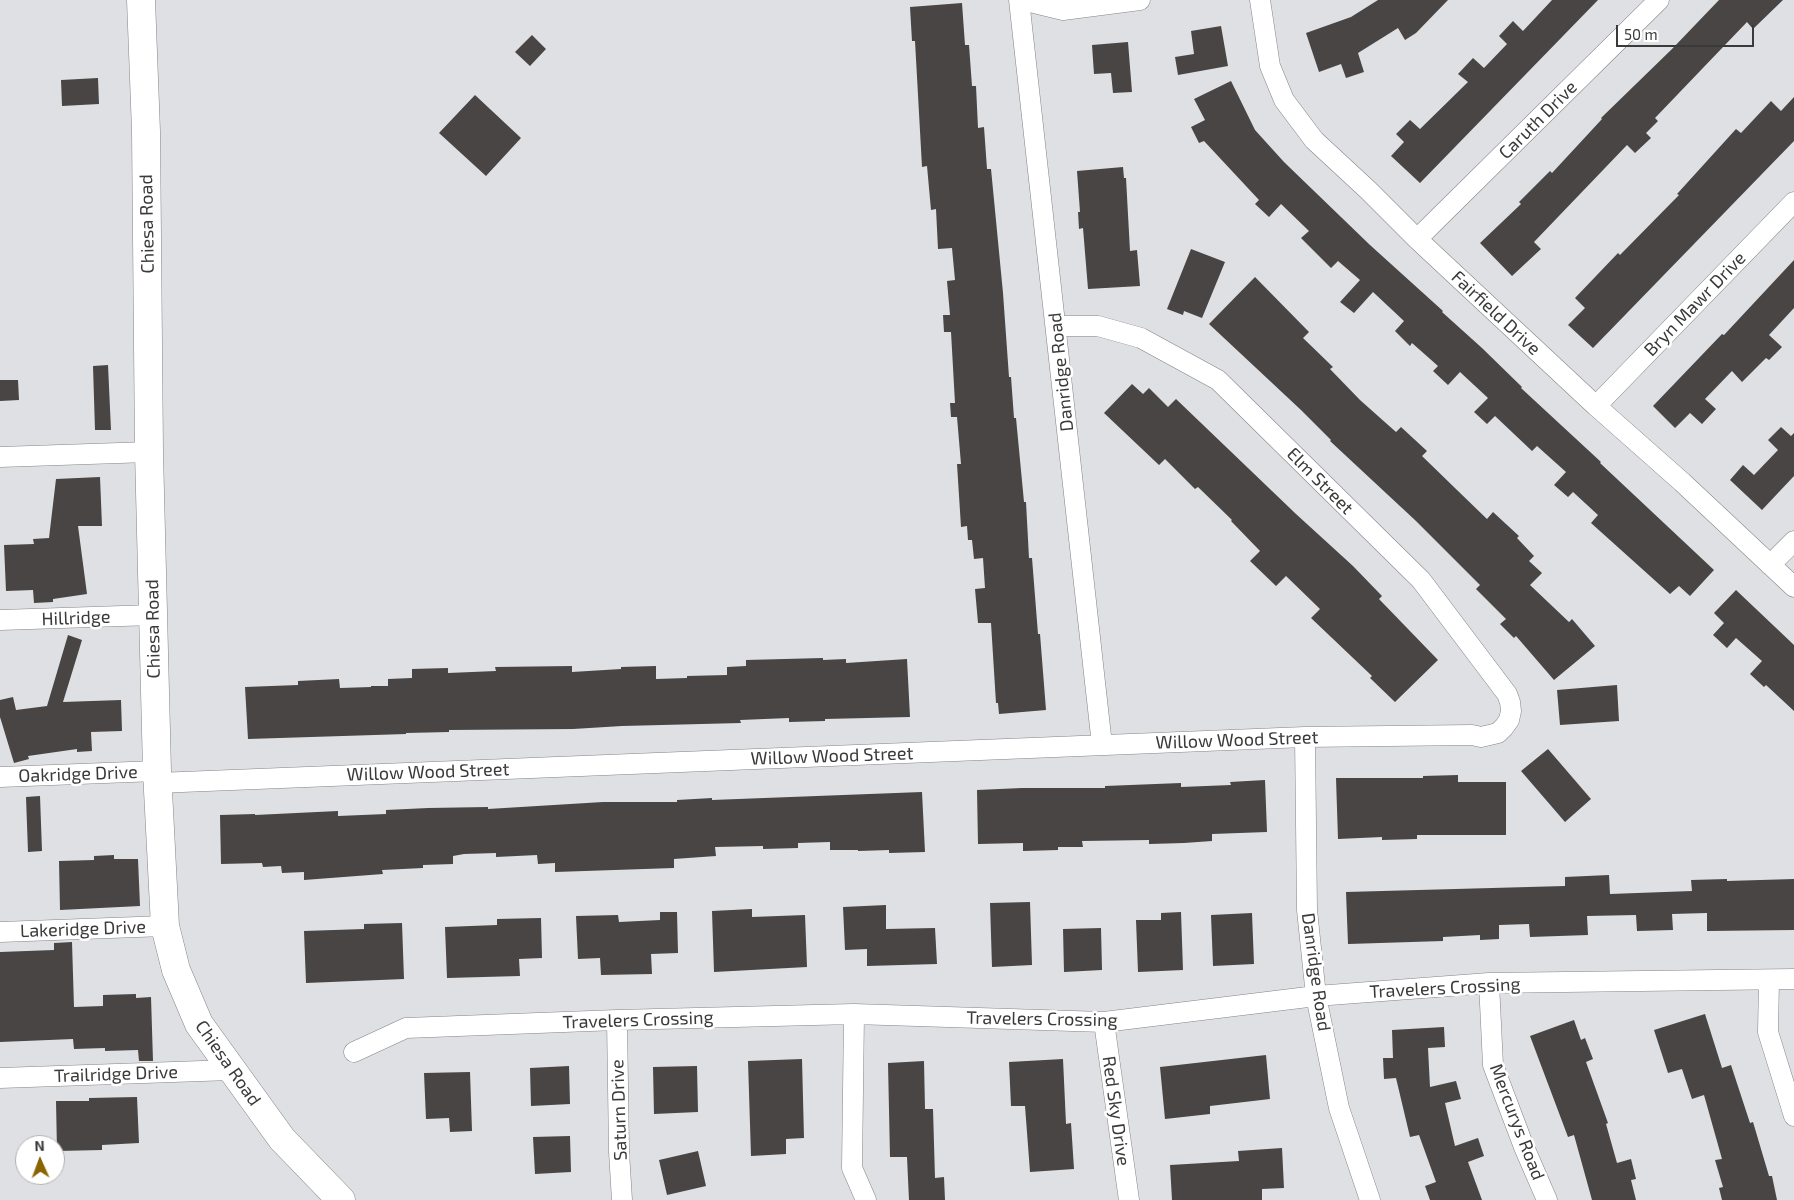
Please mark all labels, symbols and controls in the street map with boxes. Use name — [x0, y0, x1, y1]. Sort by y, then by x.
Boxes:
scale bar — [1619, 15, 1756, 47]
text: 50 m — [1624, 25, 1658, 43]
street label: Caruth Drive — [1494, 76, 1582, 164]
street label: Chiesa Road — [135, 174, 159, 274]
street label: Bryn Mawr Drive — [1640, 247, 1750, 361]
street label: Fairfield Drive — [1447, 266, 1545, 360]
street label: Danridge Road — [1044, 312, 1078, 432]
street label: Elm Street — [1282, 443, 1358, 519]
street label: Chiesa Road — [141, 579, 165, 679]
street label: Hillridge — [41, 606, 111, 630]
street label: Willow Wood Street — [1155, 726, 1319, 754]
street label: Willow Wood Street — [750, 742, 914, 770]
street label: Willow Wood Street — [346, 758, 510, 786]
street label: Oakridge Drive — [18, 761, 138, 787]
street label: Danridge Road — [1297, 911, 1335, 1033]
street label: Lakeridge Drive — [20, 916, 146, 942]
street label: Travelers Crossing — [1369, 973, 1521, 1003]
street label: Travelers Crossing — [562, 1007, 714, 1033]
street label: Travelers Crossing — [966, 1007, 1118, 1031]
street label: Chiesa Road — [191, 1016, 265, 1110]
street label: Red Sky Drive — [1098, 1055, 1134, 1167]
street label: Saturn Drive — [606, 1059, 632, 1161]
street label: Trailridge Drive — [54, 1061, 178, 1087]
street label: Mercurys Road — [1485, 1061, 1549, 1183]
north arrow — [15, 1135, 65, 1185]
text: N — [34, 1137, 45, 1154]

